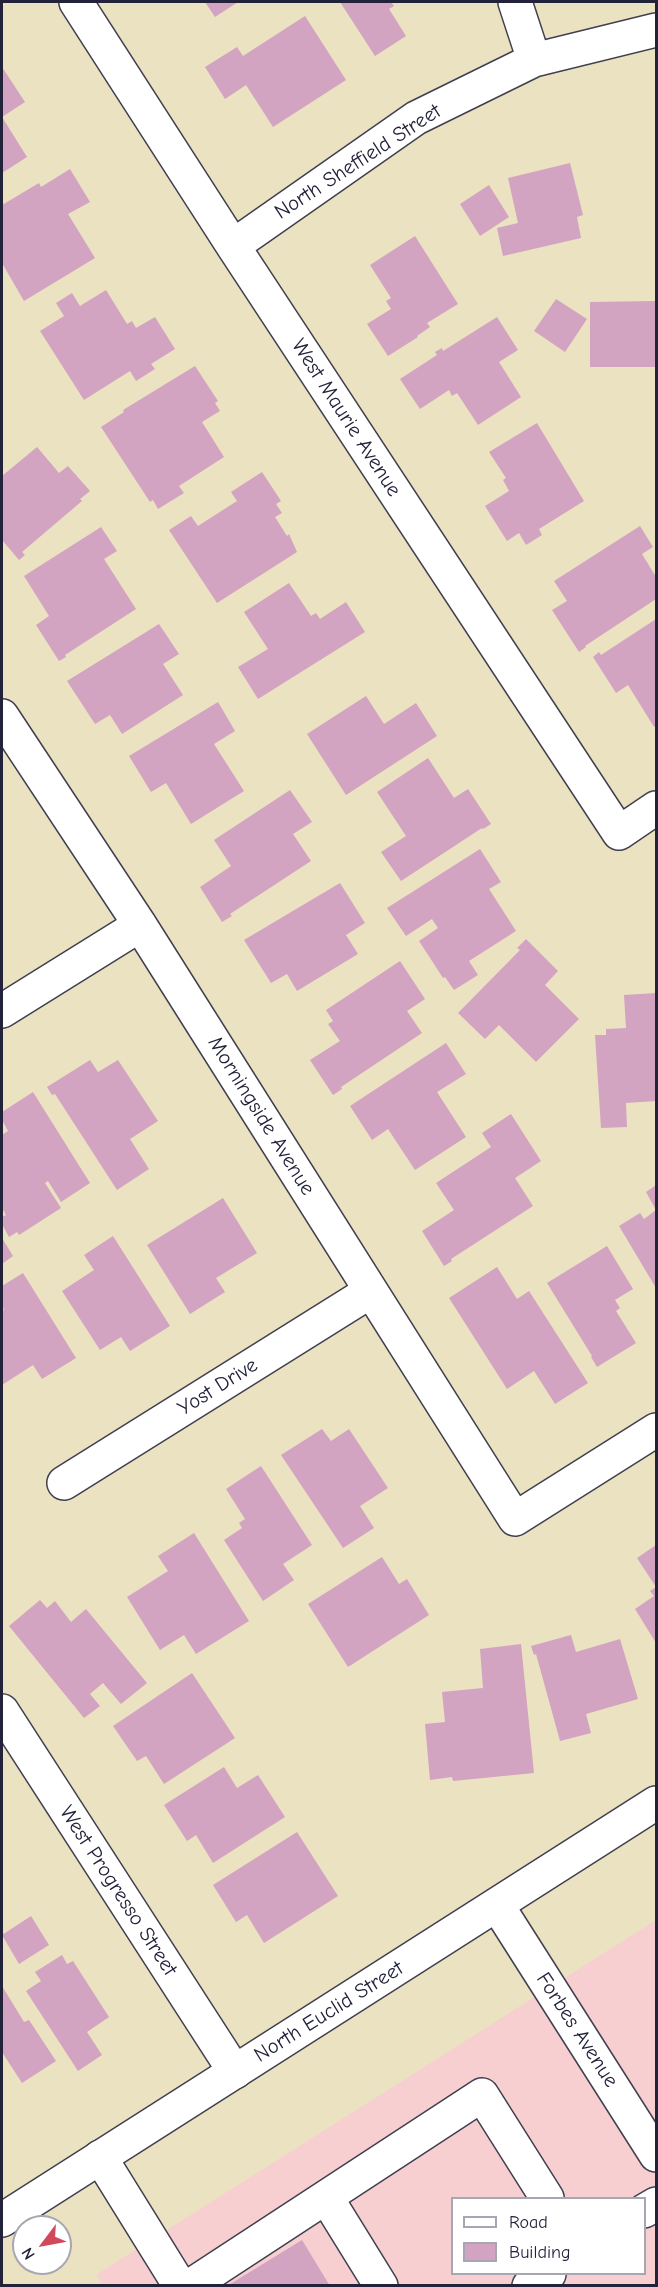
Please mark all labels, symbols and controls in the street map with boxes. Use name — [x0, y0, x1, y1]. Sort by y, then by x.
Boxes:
street label: North Sheffield Street — [270, 99, 446, 225]
street label: West Maurie Avenue — [286, 334, 406, 502]
street label: Morningside Avenue — [202, 1032, 320, 1200]
street label: Yost Drive — [174, 1353, 262, 1421]
street label: West Progresso Street — [54, 1801, 182, 1981]
street label: North Euclid Street — [250, 1956, 408, 2068]
street label: Forbes Avenue — [531, 1968, 623, 2092]
legend — [451, 2197, 646, 2275]
text: Road — [509, 2212, 548, 2233]
north arrow — [12, 2215, 72, 2275]
text: Building — [509, 2242, 571, 2263]
text: N — [18, 2244, 39, 2263]

